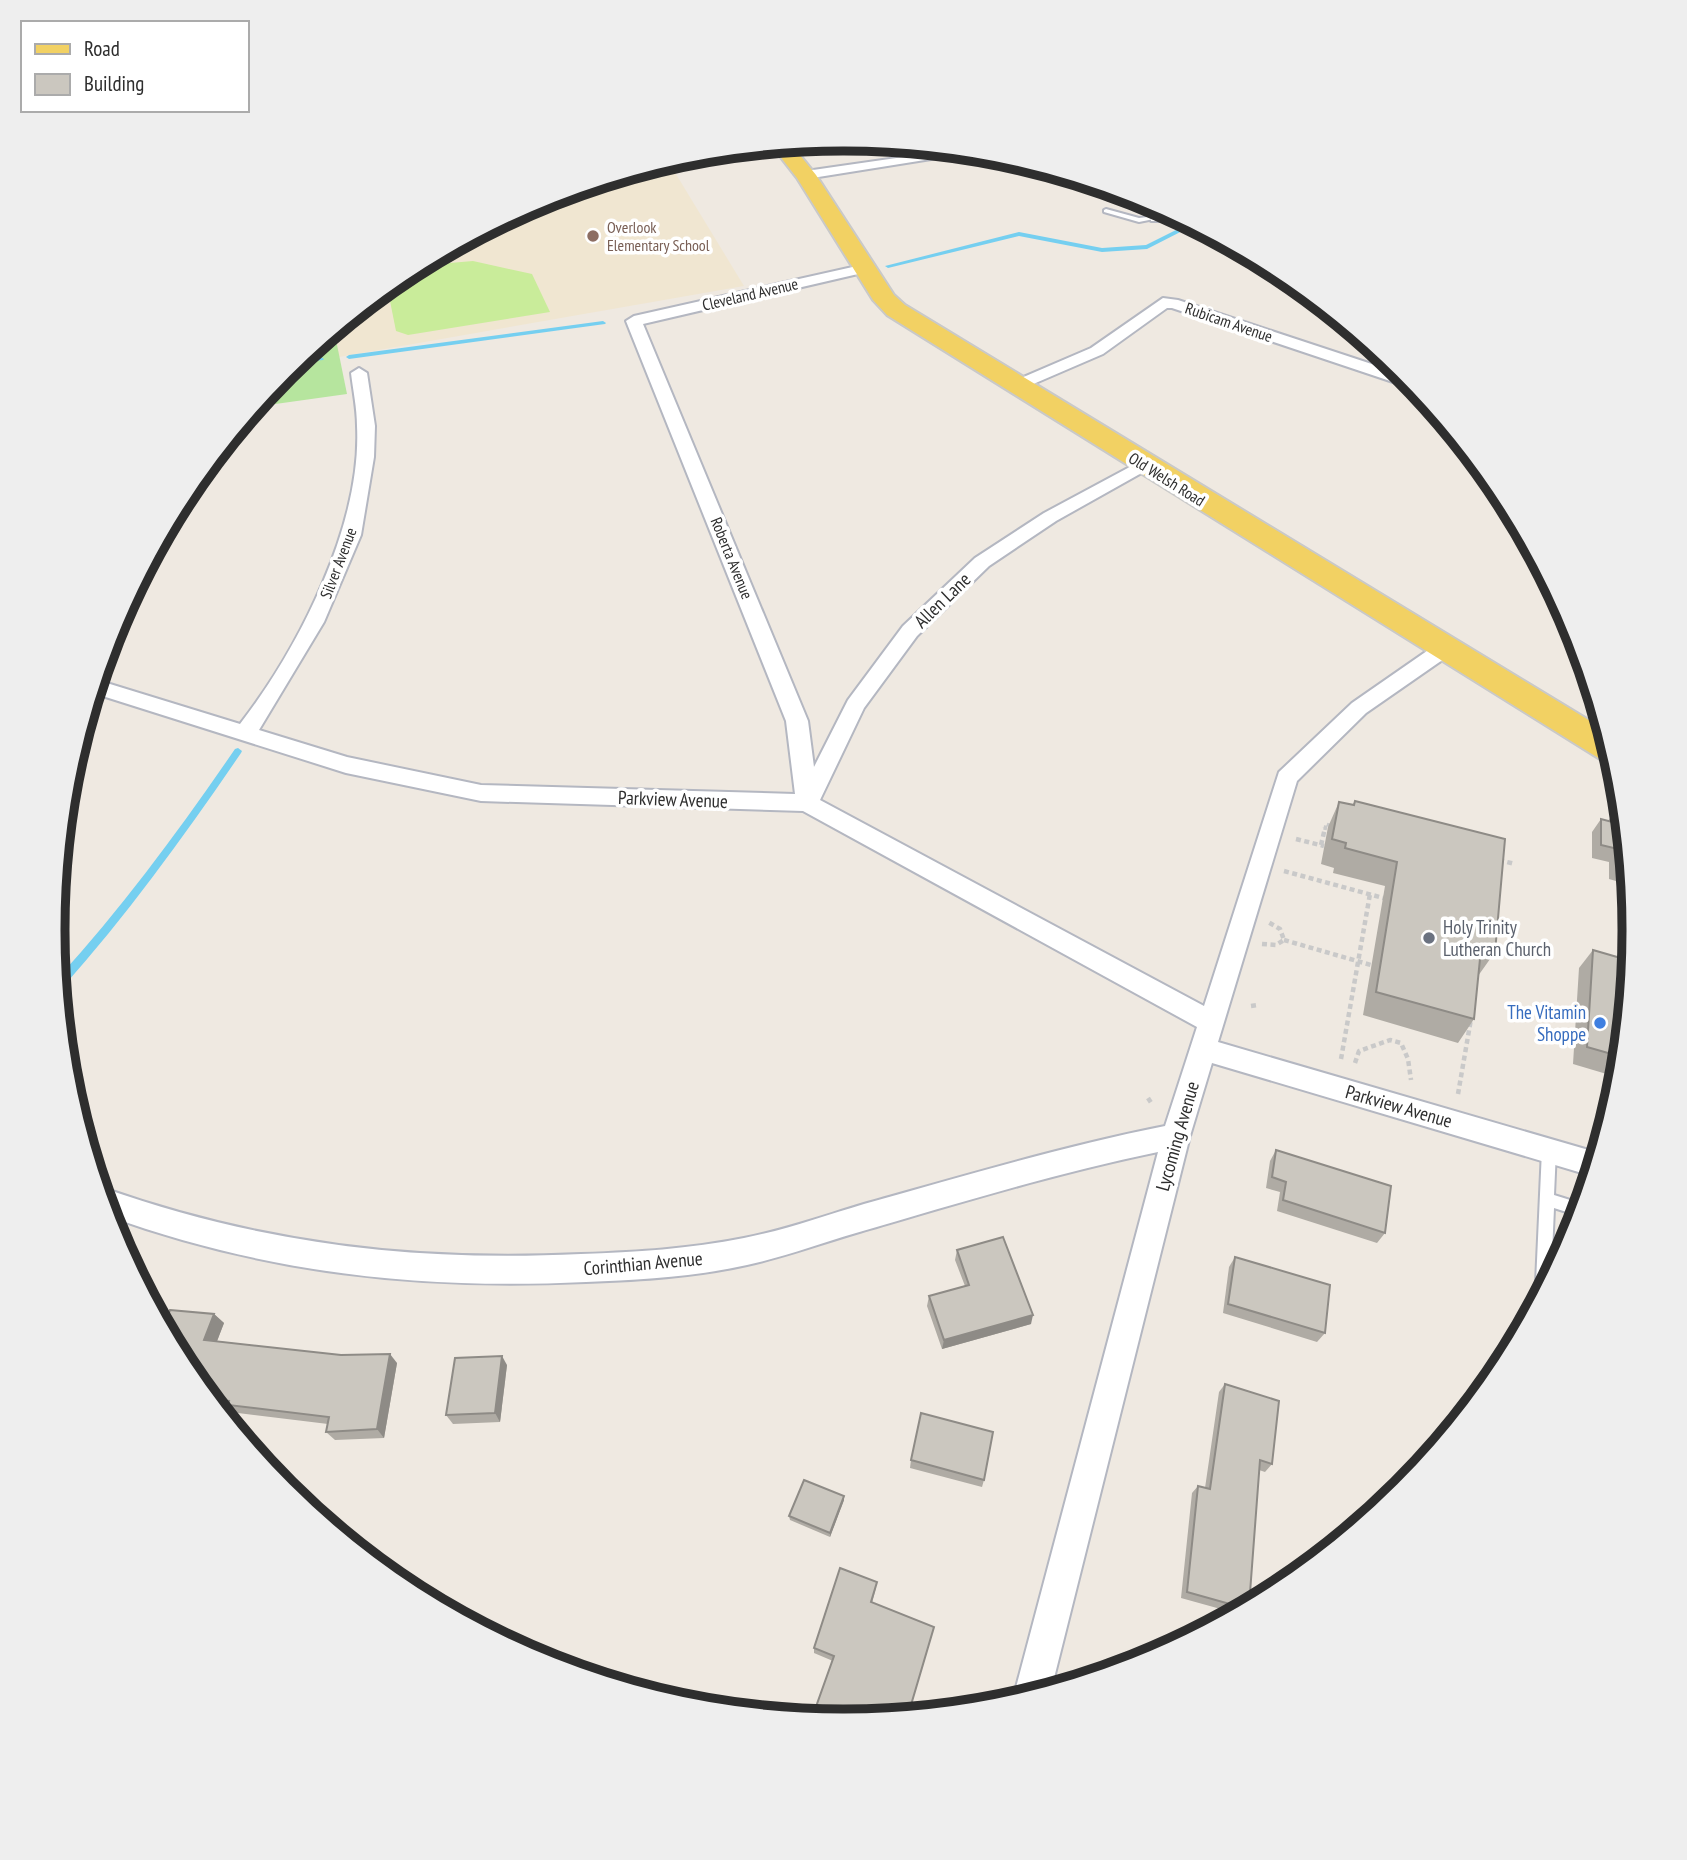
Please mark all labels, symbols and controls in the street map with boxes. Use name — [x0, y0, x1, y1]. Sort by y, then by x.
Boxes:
legend — [21, 21, 248, 112]
text: Road — [84, 35, 120, 62]
text: Building — [84, 70, 144, 97]
place label: Overlook Elementary School — [607, 217, 710, 255]
marker: Overlook Elementary School — [585, 228, 601, 244]
street label: Cleveland Avenue — [700, 273, 800, 315]
street label: Rubicam Avenue — [1183, 298, 1275, 346]
street label: Old Welsh Road — [1125, 448, 1209, 510]
street label: Roberta Avenue — [707, 514, 757, 602]
street label: Silver Avenue — [315, 525, 361, 601]
street label: Allen Lane — [909, 567, 975, 633]
street label: Parkview Avenue — [618, 785, 728, 813]
place label: Holy Trinity Lutheran Church — [1443, 915, 1551, 961]
marker: Holy Trinity Lutheran Church — [1421, 930, 1437, 946]
place label: The Vitamin Shoppe — [1507, 1000, 1586, 1046]
marker: The Vitamin Shoppe — [1592, 1015, 1608, 1031]
street label: Lycoming Avenue — [1150, 1078, 1204, 1194]
street label: Parkview Avenue — [1343, 1079, 1455, 1133]
street label: Corinthian Avenue — [583, 1246, 704, 1280]

